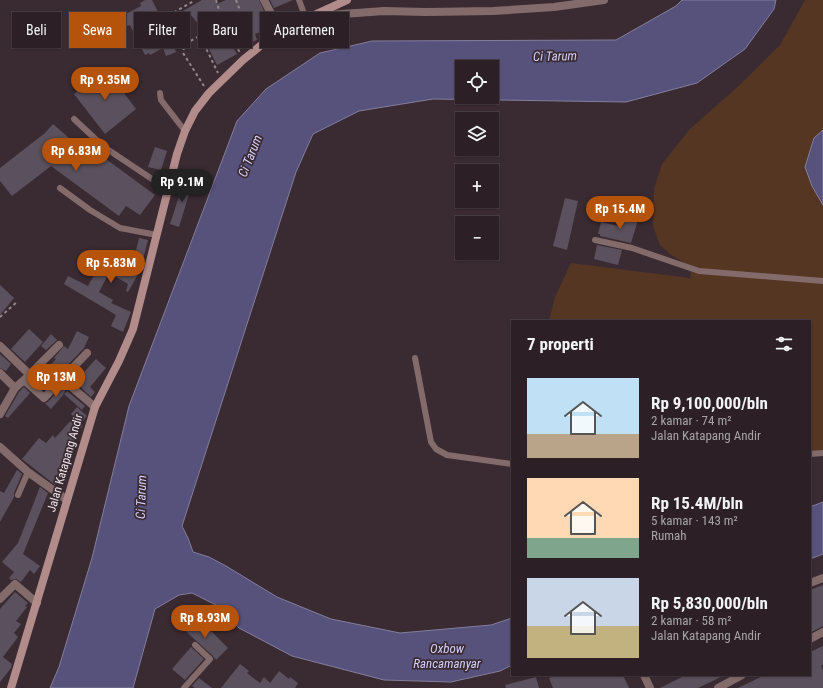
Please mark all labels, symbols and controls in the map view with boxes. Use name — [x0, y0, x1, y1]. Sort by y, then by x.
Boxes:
chip: Beli — [12, 12, 61, 48]
chip: Sewa — [69, 12, 126, 48]
chip: Filter — [134, 12, 190, 48]
chip: Baru — [198, 12, 252, 48]
chip: Apartemen — [260, 12, 349, 48]
water label: Ci Tarum — [533, 48, 577, 64]
map controls — [455, 60, 499, 260]
button: locate — [455, 60, 499, 104]
pin: Rp 9.35M — [64, 67, 146, 101]
text: Rp 9.35M — [80, 72, 130, 87]
button: layers — [455, 112, 499, 156]
water label: Ci Tarum — [235, 133, 265, 179]
pin: Rp 6.83M — [35, 138, 117, 172]
text: Rp 6.83M — [51, 143, 101, 158]
button: + — [455, 164, 499, 208]
pin: Rp 9.1M — [145, 169, 219, 203]
text: Rp 9.1M — [160, 174, 204, 189]
pin: Rp 15.4M — [579, 196, 661, 230]
text: Rp 15.4M — [595, 201, 645, 216]
button: − — [455, 216, 499, 260]
pin: Rp 5.83M — [70, 250, 152, 284]
text: Rp 5.83M — [86, 255, 136, 270]
icon: filters — [773, 333, 795, 355]
text: 7 properti — [527, 334, 594, 354]
pin: Rp 13M — [23, 364, 89, 398]
text: Rp 13M — [36, 369, 76, 384]
text: Rp 9,100,000/bln — [651, 393, 768, 413]
icon: home — [559, 394, 607, 442]
street label: Jalan Katapang Andir — [44, 412, 86, 514]
text: 2 kamar · 74 m² — [651, 413, 732, 428]
text: Jalan Katapang Andir — [651, 428, 761, 443]
water label: Ci Tarum — [133, 475, 149, 519]
text: Rp 15.4M/bln — [651, 493, 743, 513]
icon: home — [559, 494, 607, 542]
text: 5 kamar · 143 m² — [651, 513, 738, 528]
text: Rumah — [651, 528, 686, 543]
text: Rp 5,830,000/bln — [651, 593, 768, 613]
icon: home — [559, 594, 607, 642]
pin: Rp 8.93M — [164, 605, 246, 639]
text: Rp 8.93M — [180, 610, 230, 625]
text: 2 kamar · 58 m² — [651, 613, 732, 628]
text: Jalan Katapang Andir — [651, 628, 761, 643]
water label: Oxbow Rancamanyar — [413, 641, 482, 671]

